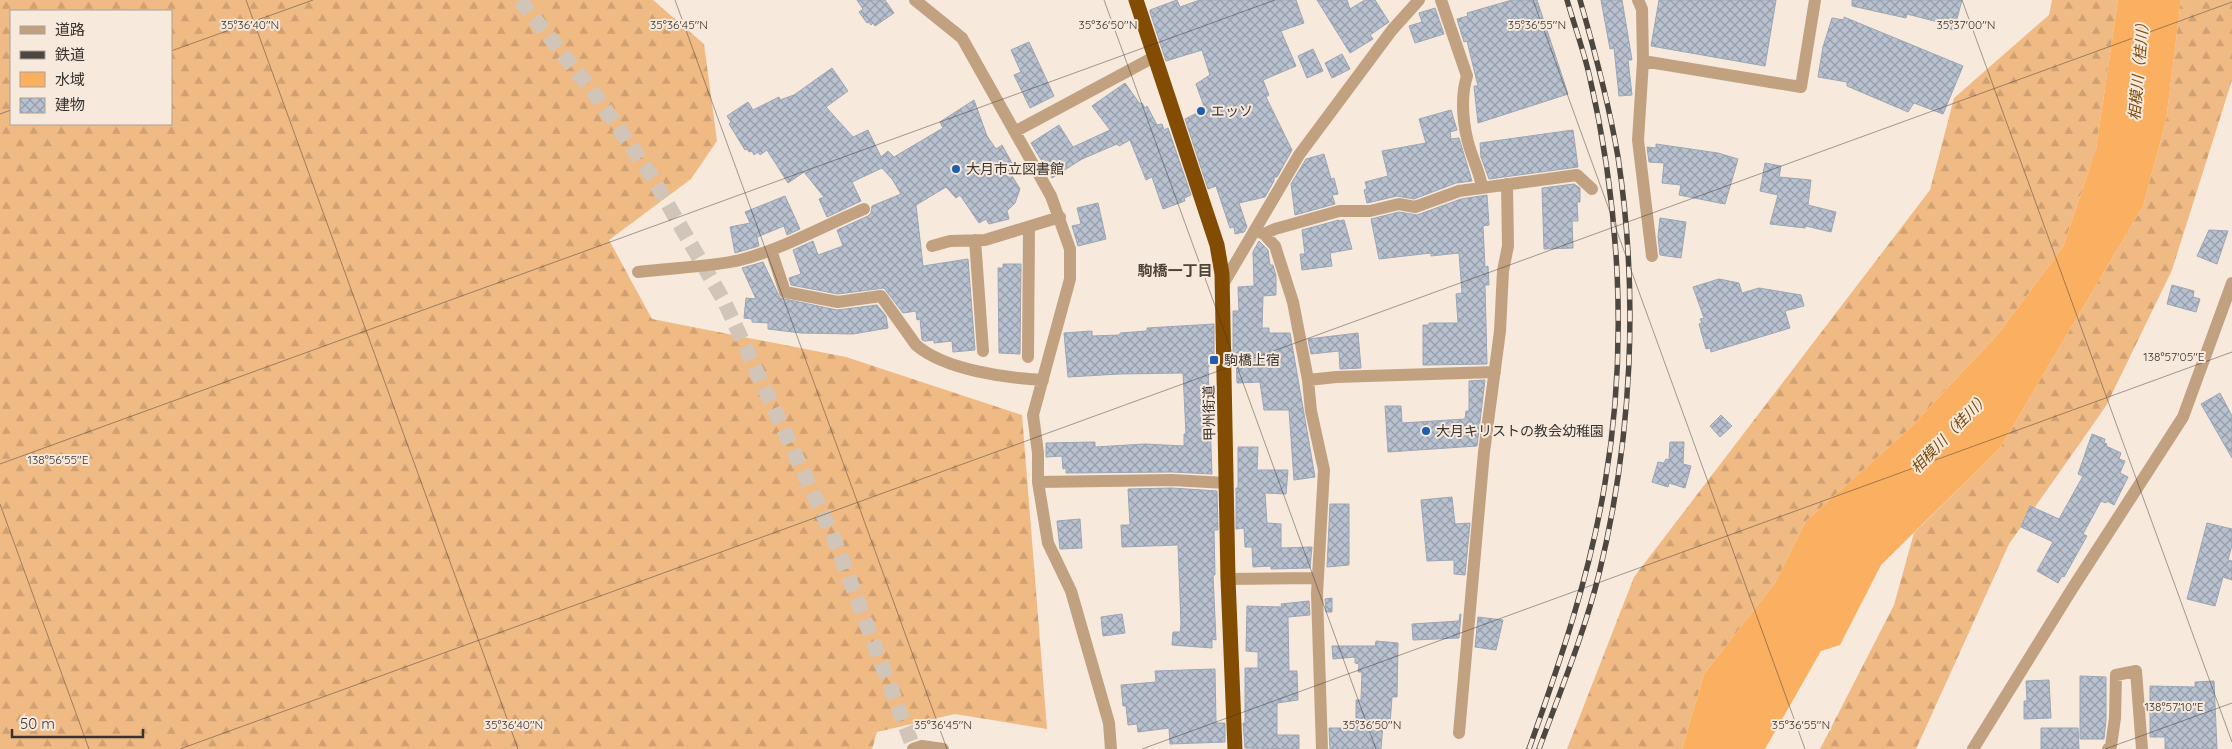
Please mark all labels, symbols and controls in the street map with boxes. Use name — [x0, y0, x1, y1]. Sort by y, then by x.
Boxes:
legend — [10, 10, 172, 125]
water label: 相模川（桂川） — [2124, 15, 2153, 121]
text: 35°36'40"N — [221, 17, 279, 32]
text: 35°36'45"N — [650, 17, 708, 32]
text: 35°36'50"N — [1079, 17, 1137, 32]
text: 35°36'55"N — [1508, 17, 1566, 32]
text: 35°37'00"N — [1936, 17, 1996, 32]
text: 道路 — [55, 20, 85, 39]
text: 鉄道 — [55, 45, 85, 64]
text: 水域 — [55, 70, 85, 89]
text: 建物 — [55, 95, 85, 114]
place label: エッソ — [1211, 102, 1253, 120]
marker: エッソ — [1195, 105, 1207, 117]
place label: 大月市立図書館 — [966, 160, 1064, 178]
marker: 大月市立図書館 — [950, 163, 962, 175]
district label: 駒橋一丁目 — [1137, 261, 1213, 280]
text: 138°57'05"E — [2143, 349, 2205, 364]
place label: 駒橋上宿 — [1224, 351, 1280, 369]
marker: 駒橋上宿 — [1208, 354, 1220, 366]
street label: 甲州街道 — [1200, 385, 1218, 441]
water label: 相模川（桂川） — [1906, 388, 1993, 477]
place label: 大月キリストの教会幼稚園 — [1436, 422, 1604, 440]
marker: 大月キリストの教会幼稚園 — [1420, 425, 1432, 437]
text: 138°56'55"E — [28, 452, 89, 467]
text: 138°57'10"E — [2144, 699, 2204, 714]
scale bar — [12, 706, 144, 738]
text: 50 m — [20, 714, 55, 733]
text: 35°36'40"N — [485, 717, 543, 732]
text: 35°36'45"N — [914, 717, 972, 732]
text: 35°36'50"N — [1343, 717, 1401, 732]
text: 35°36'55"N — [1772, 717, 1830, 732]

